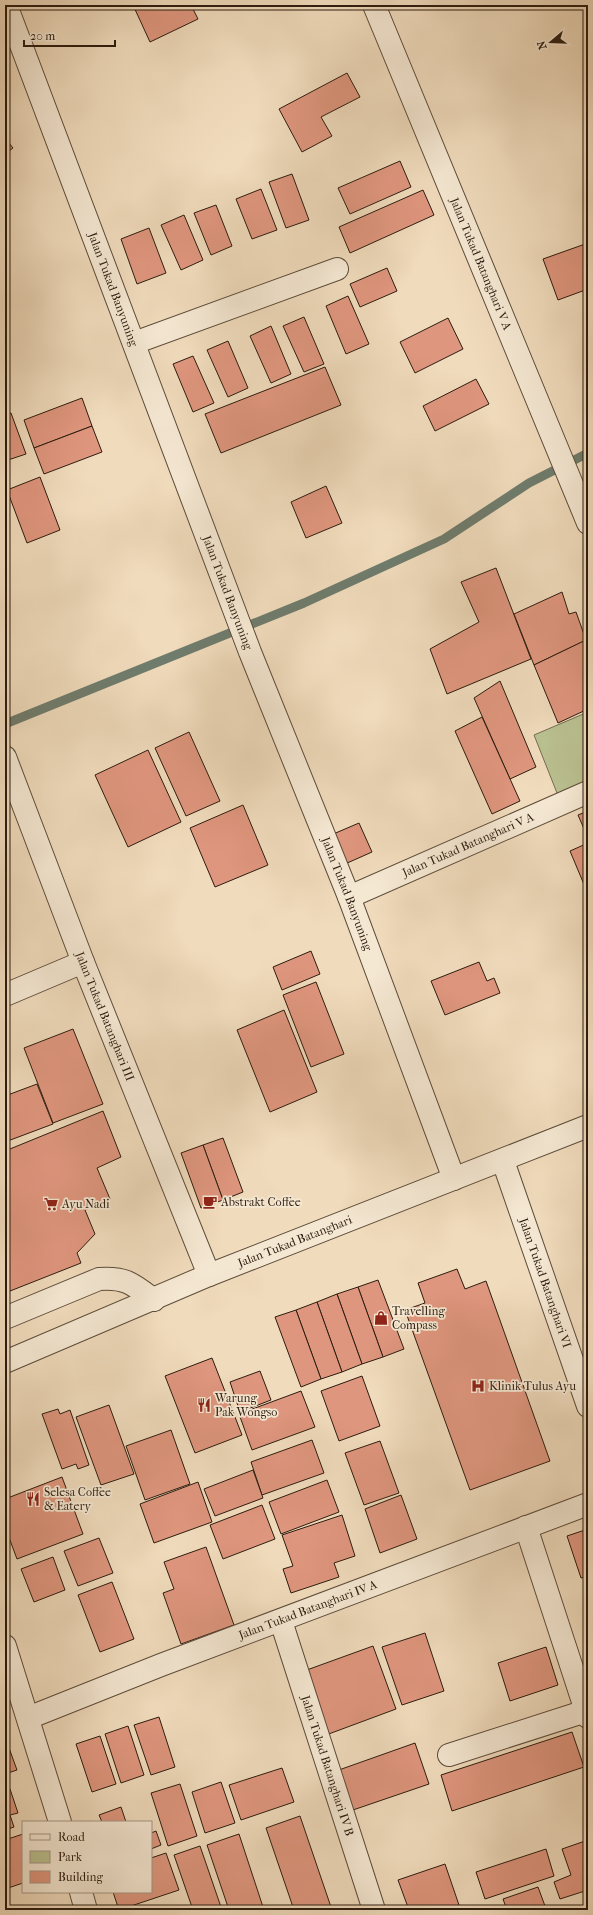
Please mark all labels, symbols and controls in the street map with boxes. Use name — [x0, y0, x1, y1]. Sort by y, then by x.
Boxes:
scale bar — [24, 22, 115, 48]
north arrow — [531, 22, 571, 62]
text: 20 m — [30, 29, 55, 43]
text: N — [534, 38, 550, 51]
street label: Jalan Tukad Batanghari V A — [447, 195, 515, 332]
street label: Jalan Tukad Banyuning — [85, 230, 141, 349]
street label: Jalan Tukad Banyuning — [199, 533, 256, 652]
street label: Jalan Tukad Batanghari V A — [399, 810, 536, 880]
street label: Jalan Tukad Banyuning — [318, 834, 376, 953]
street label: Jalan Tukad Batanghari III — [72, 949, 137, 1083]
cafe icon: Abstrakt Coffee — [202, 1194, 218, 1210]
place label: Abstrakt Coffee — [220, 1195, 301, 1209]
supermarket icon: Ayu Nadi — [43, 1196, 59, 1212]
place label: Ayu Nadi — [61, 1197, 110, 1211]
street label: Jalan Tukad Batanghari — [235, 1212, 354, 1270]
street label: Jalan Tukad Batanghari VI — [516, 1215, 574, 1350]
place label: Travelling Compass — [392, 1304, 446, 1332]
shop icon: Travelling Compass — [373, 1310, 389, 1326]
hospital icon: Klinik Tulus Ayu — [470, 1378, 486, 1394]
place label: Klinik Tulus Ayu — [489, 1379, 576, 1393]
place label: Warung Pak Wongso — [214, 1391, 277, 1419]
restaurant icon: Warung Pak Wongso — [196, 1397, 212, 1413]
place label: Selesa Coffee & Eatery — [44, 1485, 111, 1513]
restaurant icon: Selesa Coffee & Eatery — [25, 1491, 41, 1507]
street label: Jalan Tukad Batanghari IV A — [236, 1577, 379, 1642]
street label: Jalan Tukad Batanghari IV B — [298, 1693, 357, 1838]
legend — [22, 1821, 152, 1893]
text: Road — [58, 1830, 85, 1844]
text: Park — [58, 1850, 83, 1864]
text: Building — [58, 1870, 103, 1884]

